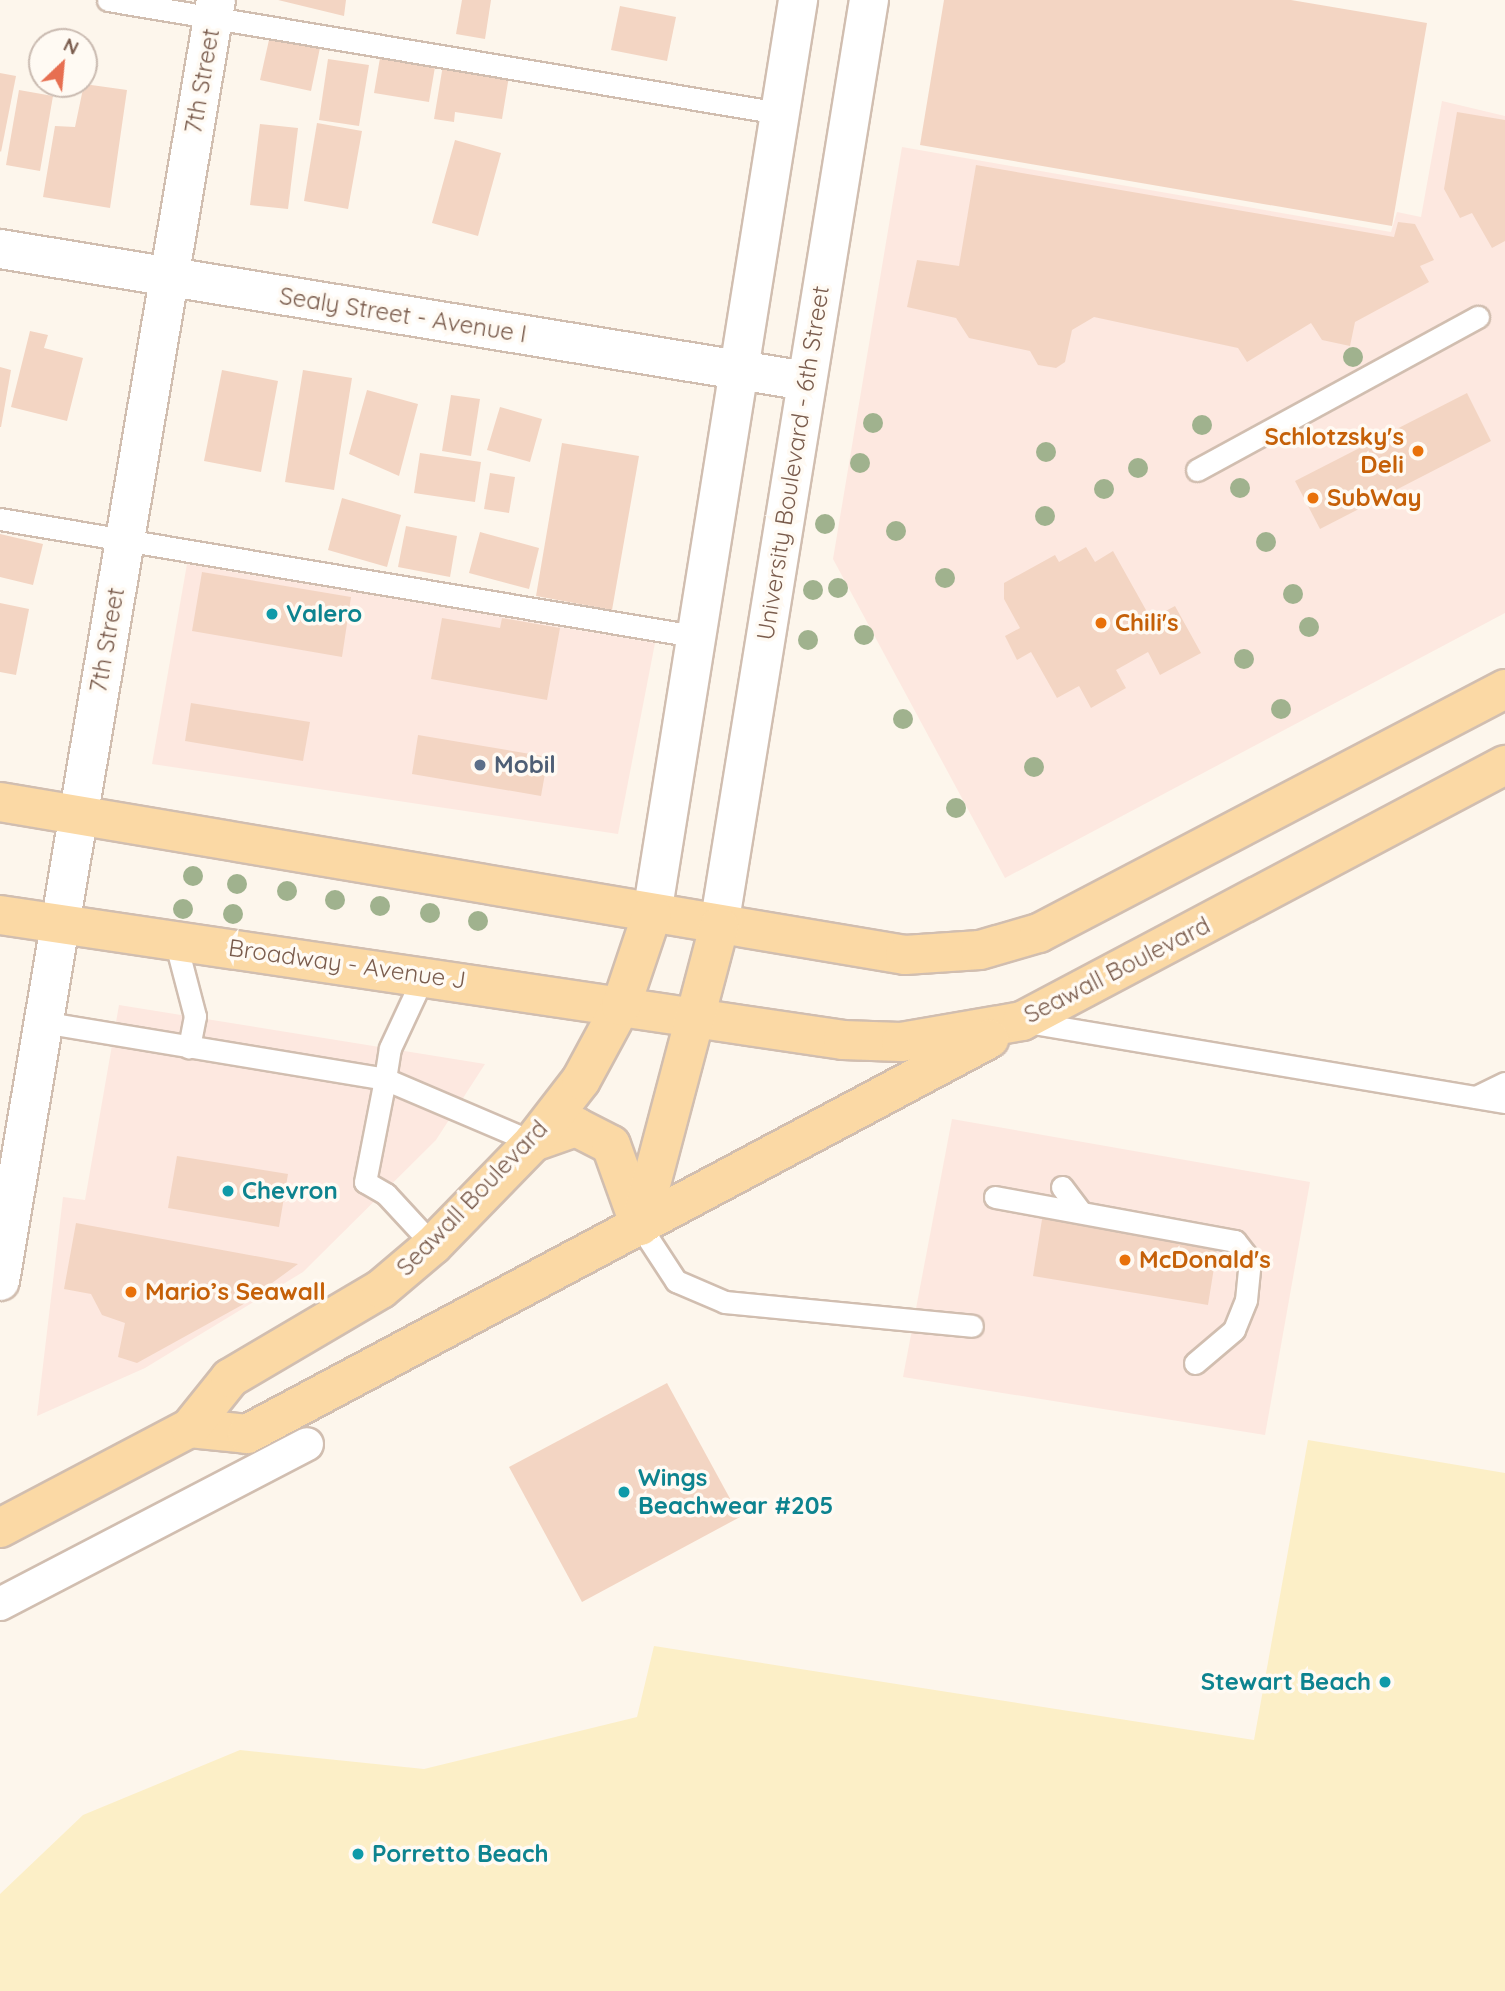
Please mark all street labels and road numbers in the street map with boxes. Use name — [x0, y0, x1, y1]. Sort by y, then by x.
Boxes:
street label: 7th Street — [179, 26, 225, 136]
street label: Sealy Street - Avenue I — [277, 281, 529, 349]
street label: University Boulevard - 6th Street — [751, 284, 835, 642]
street label: 7th Street — [84, 585, 130, 695]
street label: Seawall Boulevard — [1019, 911, 1215, 1029]
street label: Broadway - Avenue J — [227, 933, 467, 995]
street label: Seawall Boulevard — [391, 1114, 553, 1282]

